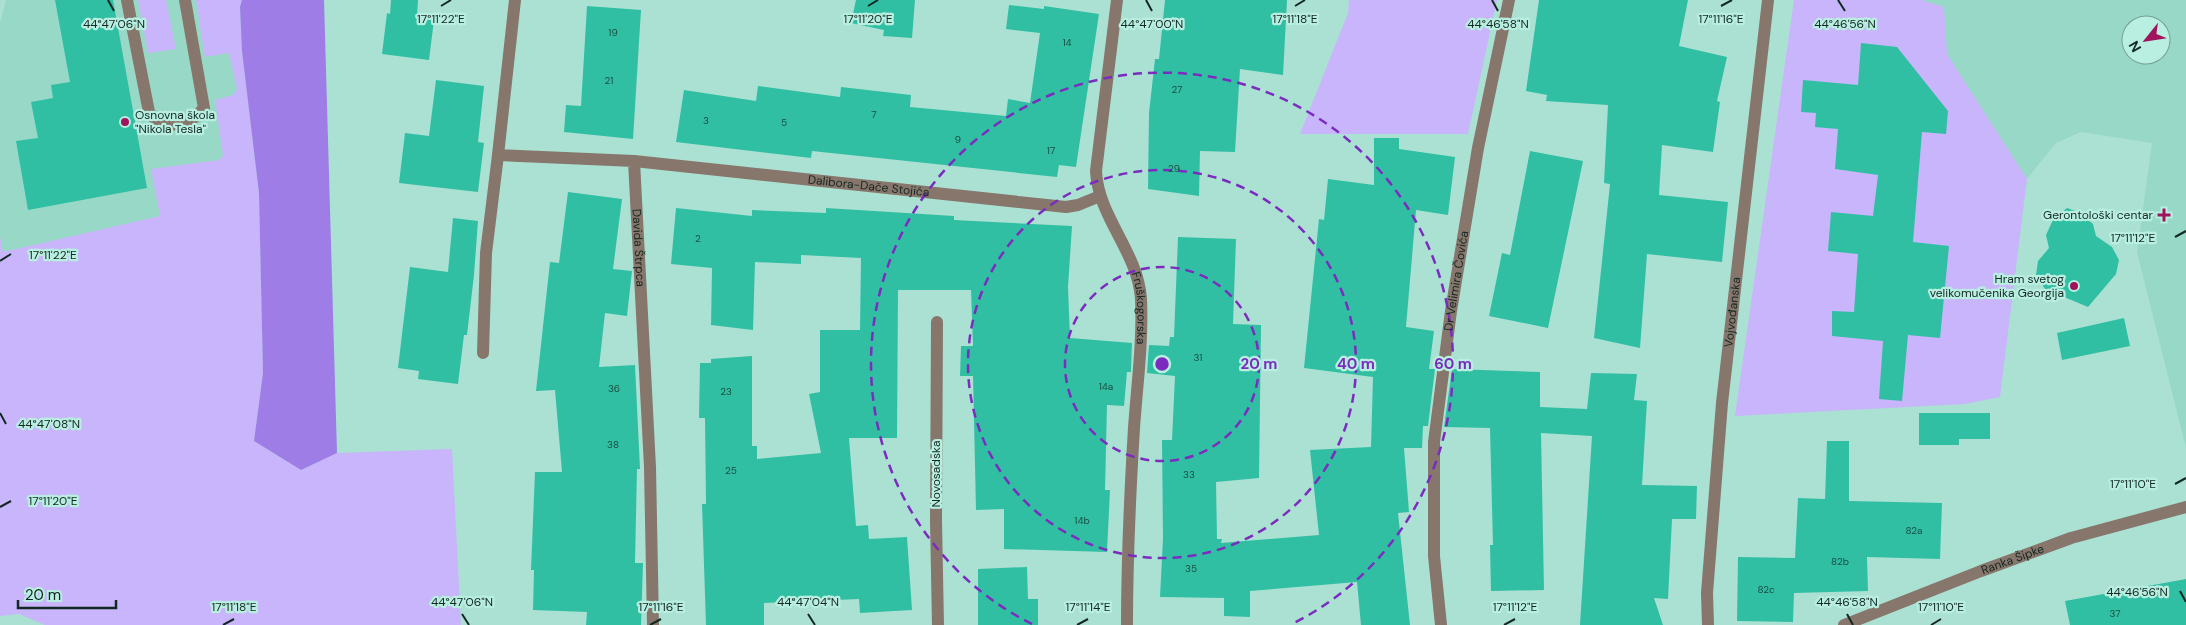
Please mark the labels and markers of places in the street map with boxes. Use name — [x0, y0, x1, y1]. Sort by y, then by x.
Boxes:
place label: Osnovna škola "Nikola Tesla" — [135, 107, 215, 137]
marker: Osnovna škola "Nikola Tesla" — [119, 116, 131, 128]
place label: Gerontološki centar — [2043, 207, 2154, 223]
marker: Gerontološki centar — [2157, 208, 2171, 222]
place label: Hram svetog velikomučenika Georgija — [1930, 271, 2064, 301]
marker: Hram svetog velikomučenika Georgija — [2068, 280, 2080, 292]
centre of rings — [1153, 355, 1171, 373]

